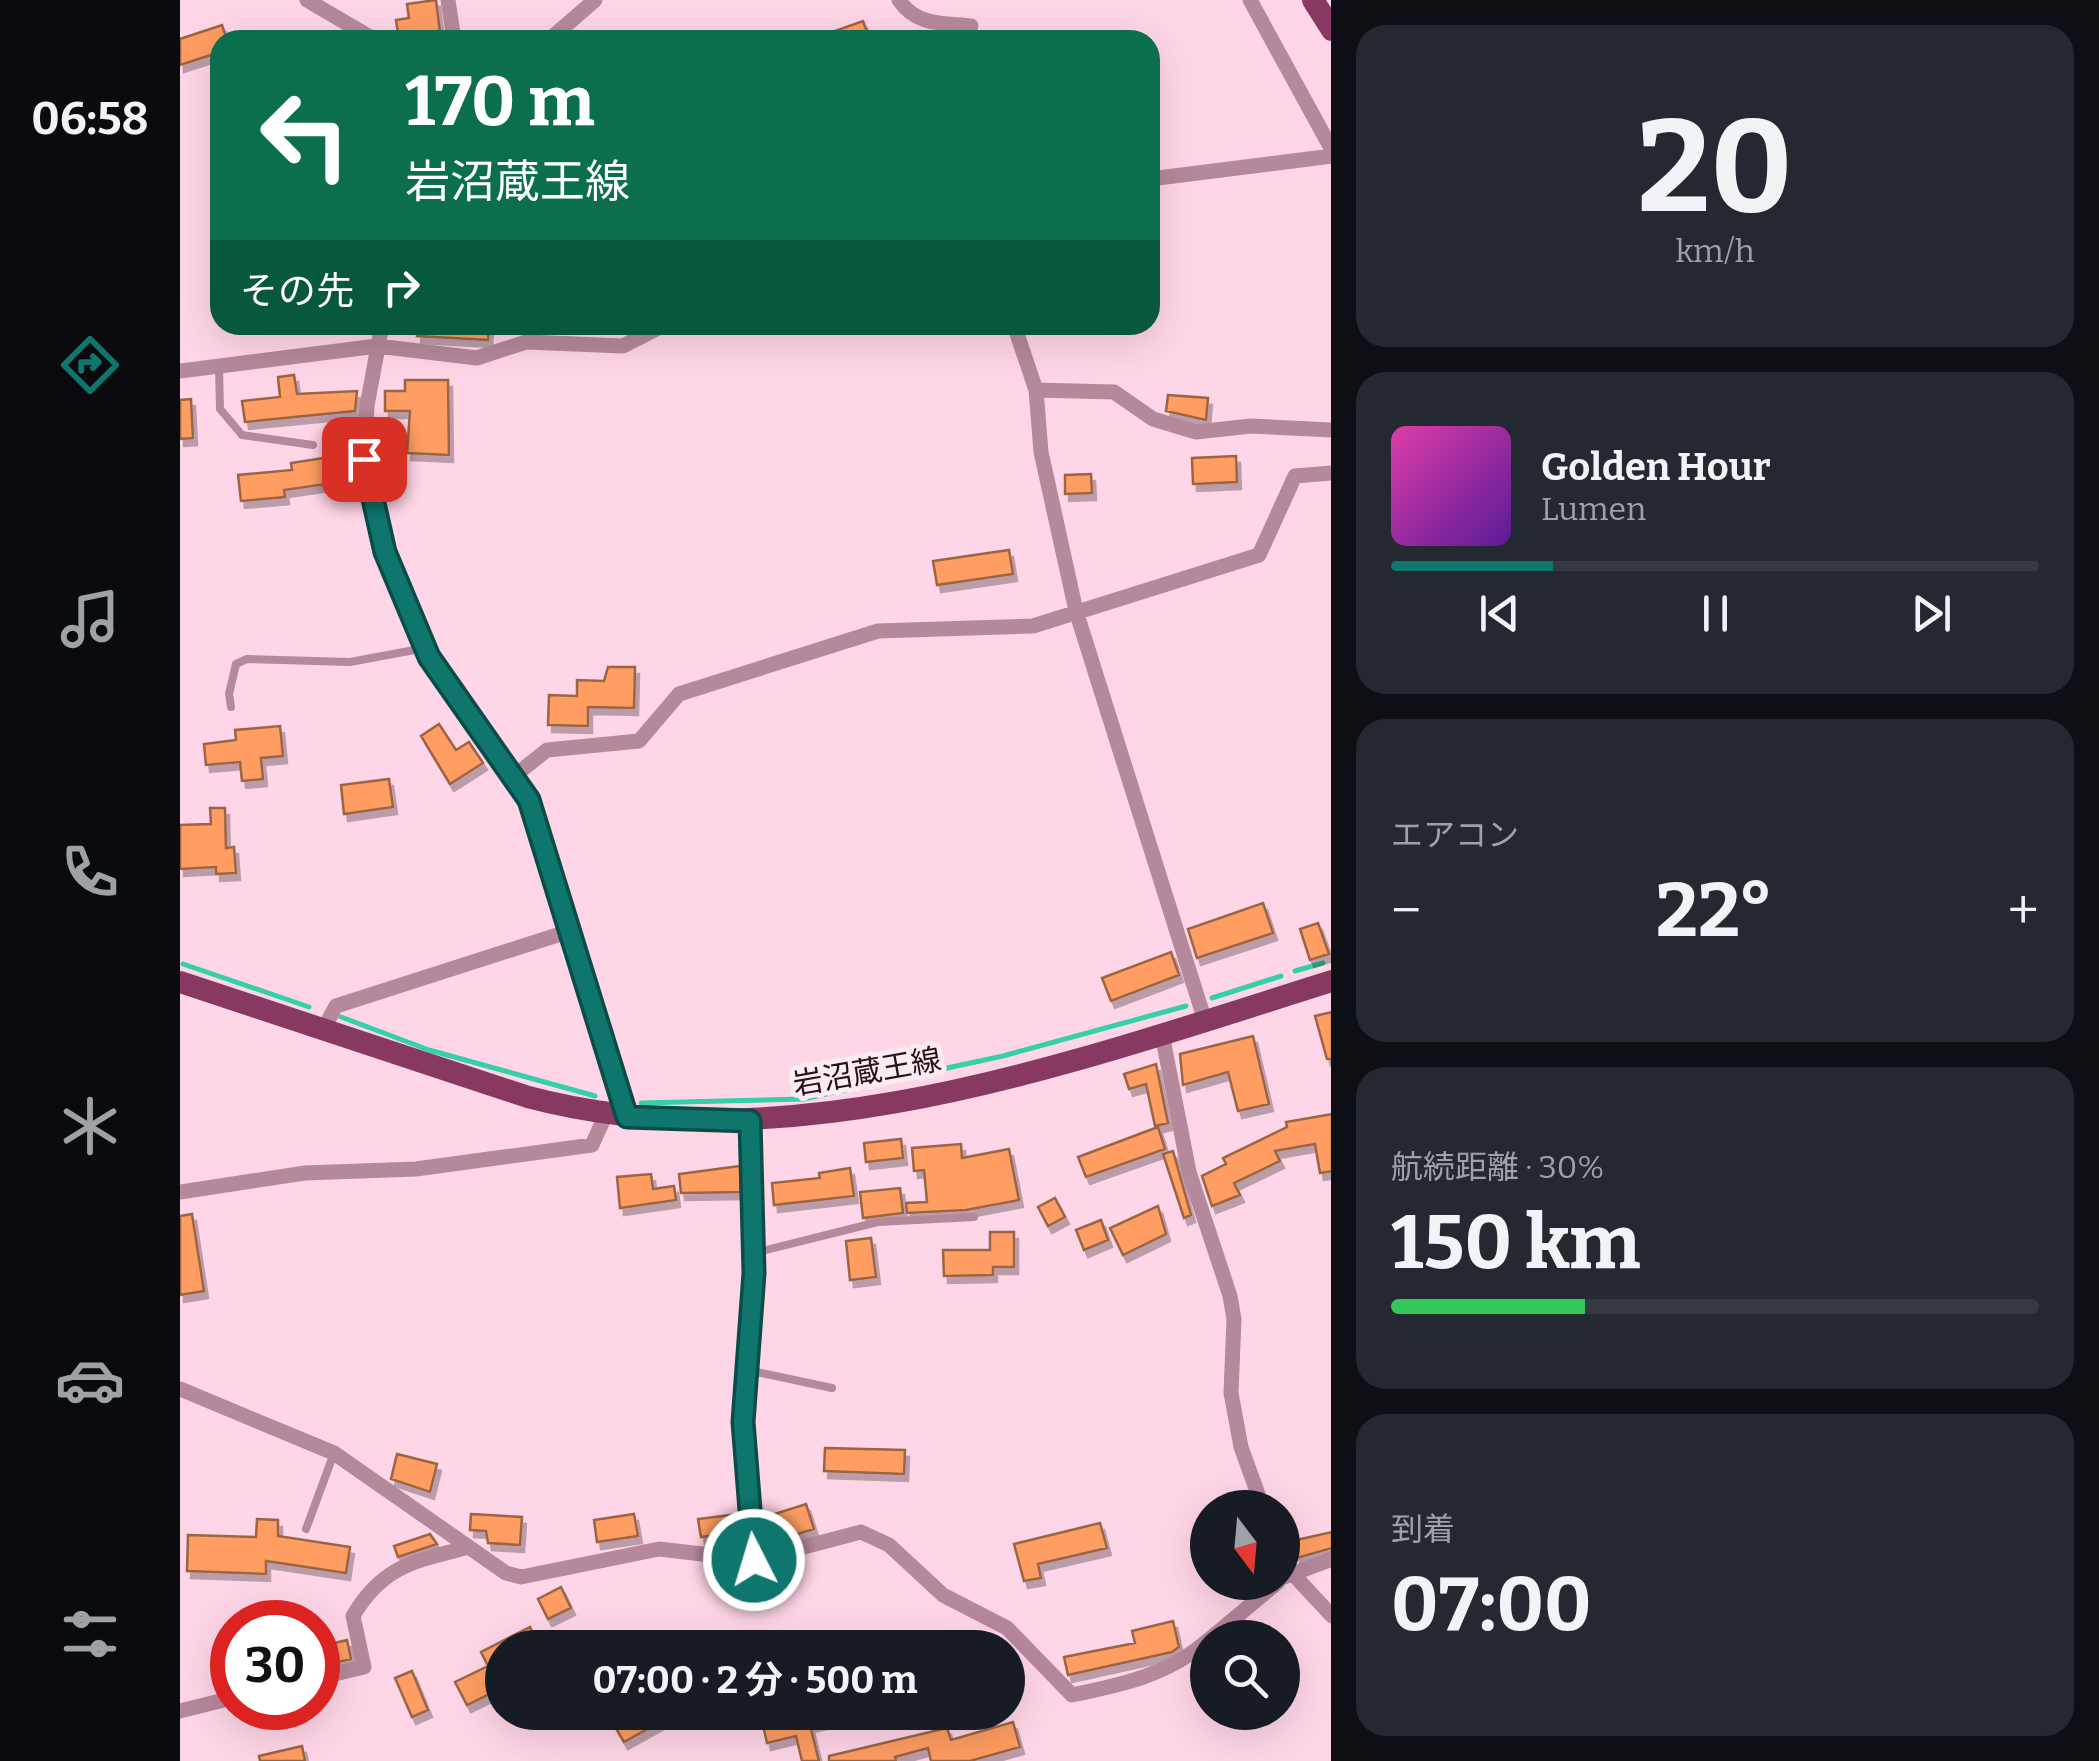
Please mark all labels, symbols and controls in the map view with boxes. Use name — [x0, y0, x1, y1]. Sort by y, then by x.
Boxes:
text: 170 m — [405, 60, 595, 144]
icon: left — [240, 70, 370, 200]
text: 20 — [1637, 89, 1793, 245]
text: 06:58 — [31, 92, 149, 146]
text: 岩沼蔵王線 — [405, 155, 630, 209]
text: km/h — [1675, 232, 1755, 270]
icon: right — [374, 260, 429, 315]
text: その先 — [240, 268, 354, 314]
icon: directions — [55, 330, 125, 400]
pin — [322, 417, 407, 502]
icon: arrive — [337, 432, 392, 487]
text: Golden Hour — [1541, 444, 1771, 490]
text: Lumen — [1541, 490, 1646, 528]
icon: music — [55, 584, 125, 654]
icon: previous — [1472, 586, 1527, 641]
icon: pause — [1688, 586, 1743, 641]
icon: next — [1904, 586, 1959, 641]
text: エアコン — [1391, 816, 1519, 854]
icon: phone — [55, 837, 125, 907]
text: 22° — [1656, 866, 1773, 956]
text: − — [1391, 878, 1421, 944]
text: + — [2008, 878, 2039, 944]
street label: 岩沼蔵王線 — [790, 1041, 944, 1103]
icon: climate — [55, 1091, 125, 1161]
text: 航続距離 · 30% — [1391, 1148, 1604, 1186]
text: 150 km — [1391, 1198, 1641, 1288]
icon: car — [55, 1345, 125, 1415]
north arrow — [1190, 1490, 1300, 1600]
map controls — [1190, 1490, 1300, 1730]
position arrow — [702, 1508, 806, 1612]
text: 到着 — [1391, 1510, 1455, 1548]
text: 07:00 — [1391, 1560, 1592, 1650]
icon: filters — [55, 1599, 125, 1669]
speed limit sign: 30 — [210, 1600, 340, 1730]
button: search — [1190, 1620, 1300, 1730]
text: 07:00 · 2 分 · 500 m — [592, 1657, 918, 1703]

